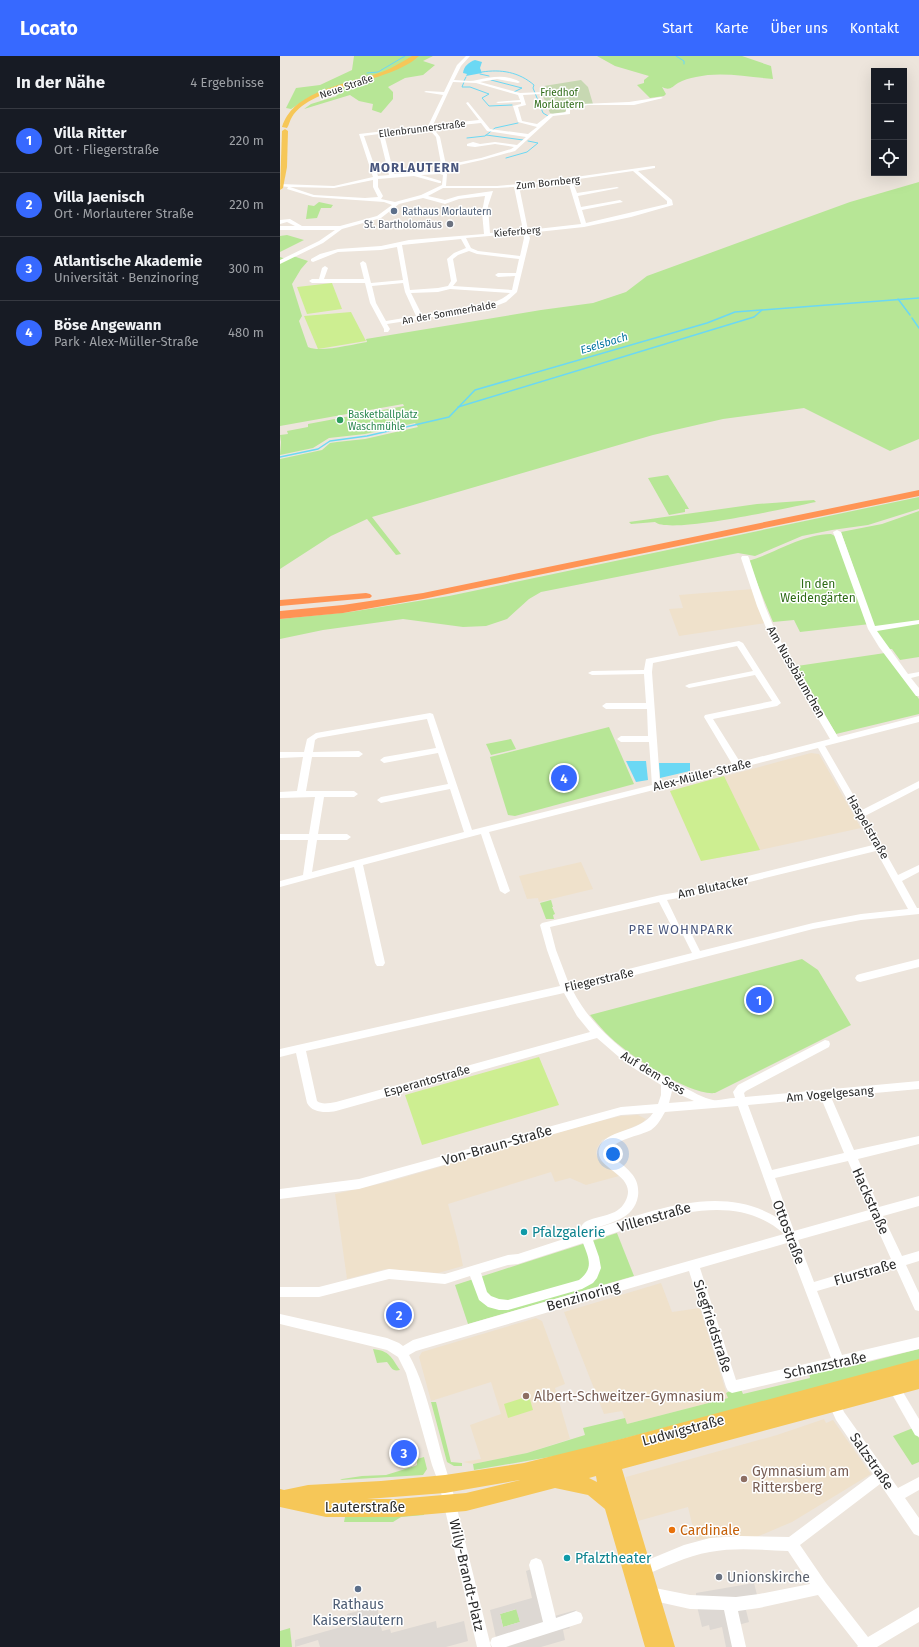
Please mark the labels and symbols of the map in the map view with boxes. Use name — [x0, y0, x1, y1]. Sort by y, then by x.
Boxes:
street label: Neue Straße — [318, 72, 375, 102]
park label: Friedhof Morlautern — [534, 87, 584, 111]
street label: Ellenbrunnerstraße — [378, 118, 466, 140]
district label: MORLAUTERN — [370, 160, 460, 175]
street label: Zum Bornberg — [516, 174, 581, 192]
marker: Rathaus Morlautern — [389, 206, 399, 216]
place label: Rathaus Morlautern — [402, 206, 492, 218]
place label: St. Bartholomäus — [364, 219, 442, 231]
marker: St. Bartholomäus — [445, 219, 455, 229]
street label: Kieferberg — [493, 224, 542, 240]
street label: An der Sommerhalde — [401, 299, 497, 327]
water label: Eselsbach — [579, 330, 629, 357]
place label: Basketballplatz Waschmühle — [348, 409, 418, 433]
marker: Basketballplatz Waschmühle — [335, 415, 345, 425]
park label: In den Weidengärten — [780, 577, 856, 605]
street label: Am Nussbäumchen — [764, 624, 828, 720]
street label: Alex-Müller-Straße — [651, 756, 753, 794]
pin: 4 — [551, 763, 577, 793]
street label: Haspelstraße — [844, 792, 892, 862]
street label: Am Blutacker — [676, 873, 750, 901]
district label: PRE WOHNPARK — [628, 922, 734, 937]
street label: Fliegerstraße — [563, 965, 635, 995]
pin: 1 — [746, 985, 772, 1015]
street label: Auf dem Sess — [618, 1048, 688, 1098]
street label: Esperantostraße — [382, 1062, 472, 1100]
street label: Am Vogelgesang — [786, 1083, 875, 1105]
street label: Von-Braun-Straße — [440, 1122, 554, 1169]
your location — [603, 1144, 623, 1164]
street label: Hackstraße — [848, 1165, 893, 1237]
street label: Ottostraße — [768, 1197, 809, 1267]
street label: Villenstraße — [615, 1199, 693, 1236]
place label: Pfalzgalerie — [532, 1224, 605, 1241]
marker: Pfalzgalerie — [519, 1227, 529, 1237]
street label: Flurstraße — [832, 1255, 898, 1290]
street label: Benzinoring — [544, 1278, 623, 1315]
street label: Siegfriedstraße — [690, 1278, 736, 1375]
pin: 2 — [386, 1300, 412, 1330]
street label: Schanzstraße — [782, 1348, 868, 1383]
place label: Albert-Schweitzer-Gymnasium — [534, 1388, 725, 1405]
marker: Albert-Schweitzer-Gymnasium — [521, 1391, 531, 1401]
street label: Ludwigstraße — [640, 1411, 726, 1450]
street label: Salzstraße — [846, 1430, 897, 1493]
pin: 3 — [391, 1438, 417, 1468]
place label: Gymnasium am Rittersberg — [752, 1463, 849, 1496]
marker: Gymnasium am Rittersberg — [739, 1474, 749, 1484]
street label: Lauterstraße — [325, 1499, 405, 1516]
street label: Willy-Brandt-Platz — [445, 1517, 488, 1633]
place label: Cardinale — [680, 1522, 740, 1539]
marker: Cardinale — [667, 1525, 677, 1535]
place label: Pfalztheater — [575, 1550, 652, 1567]
marker: Pfalztheater — [562, 1553, 572, 1563]
place label: Unionskirche — [727, 1569, 810, 1586]
marker: Unionskirche — [714, 1572, 724, 1582]
marker: Rathaus Kaiserslautern — [353, 1584, 363, 1594]
place label: Rathaus Kaiserslautern — [312, 1596, 404, 1629]

